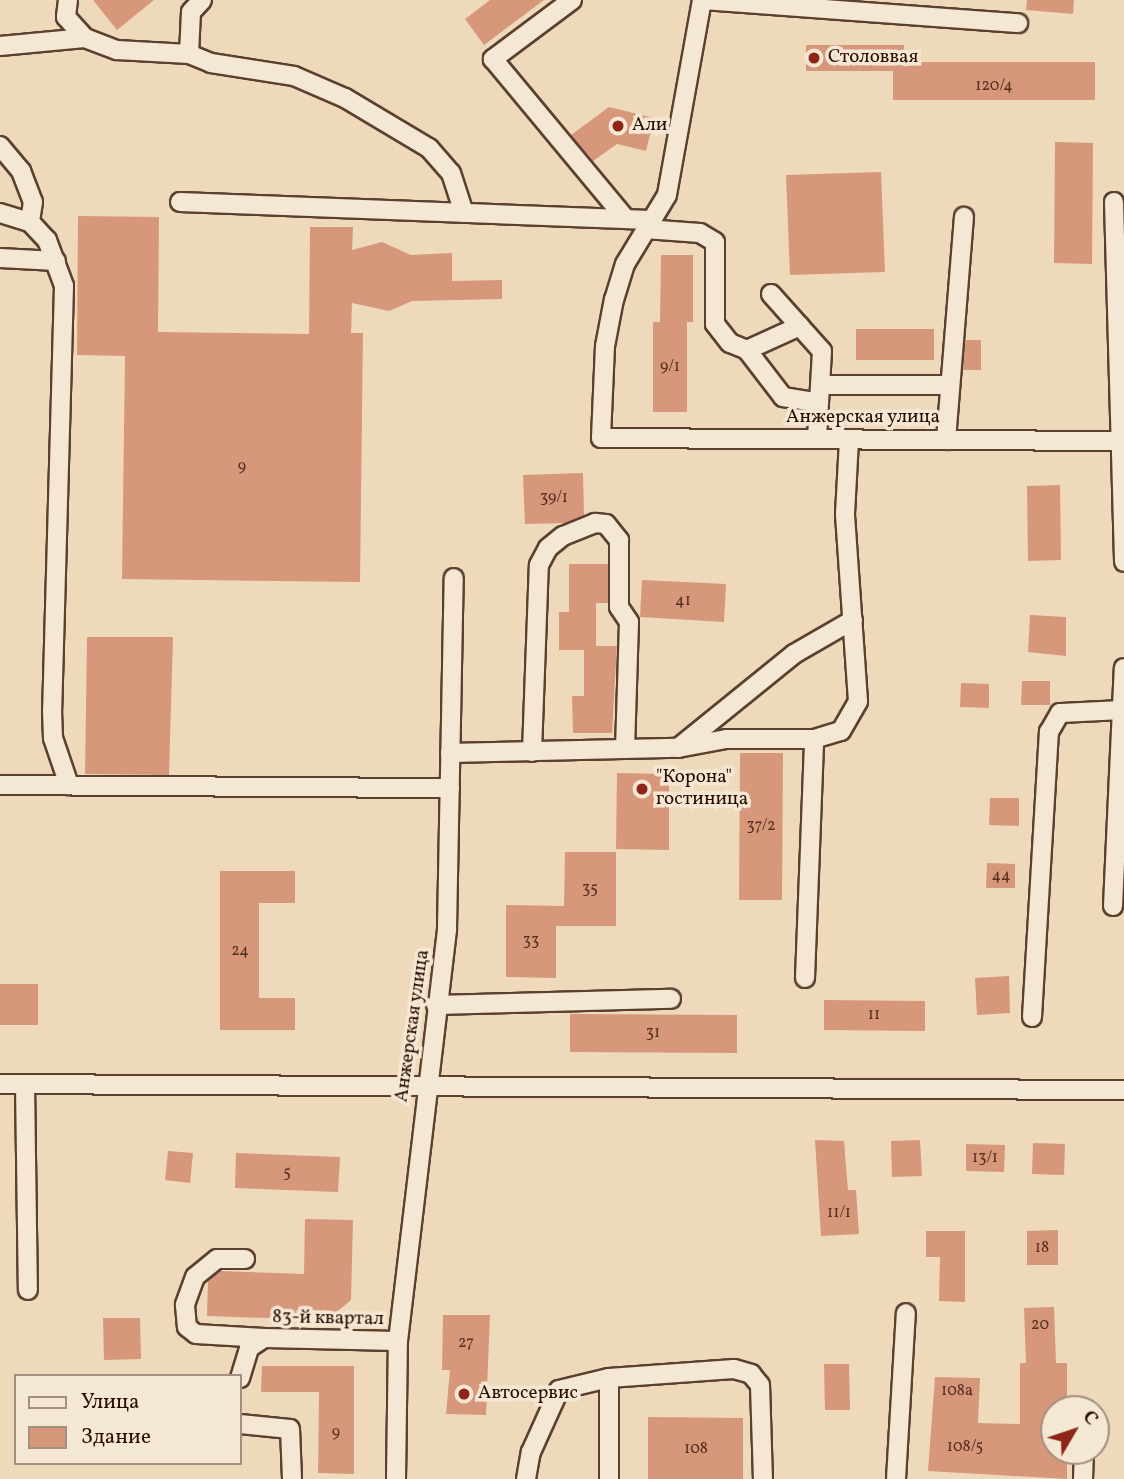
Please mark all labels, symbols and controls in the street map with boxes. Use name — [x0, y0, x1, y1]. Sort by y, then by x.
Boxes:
place label: Столоввая — [828, 47, 918, 69]
marker: Столоввая — [806, 50, 822, 66]
house number: 120/4 — [975, 76, 1013, 96]
place label: Али — [632, 115, 667, 137]
marker: Али — [610, 118, 626, 134]
house number: 9/1 — [660, 357, 680, 377]
street label: Анжерская улица — [786, 407, 940, 429]
house number: 9 — [238, 457, 246, 477]
house number: 39/1 — [540, 488, 568, 508]
house number: 41 — [675, 591, 691, 611]
place label: "Корона" гостиница — [656, 767, 748, 811]
marker: "Корона" гостиница — [634, 781, 650, 797]
house number: 37/2 — [747, 816, 775, 836]
house number: 44 — [991, 866, 1011, 886]
house number: 35 — [582, 879, 598, 899]
house number: 33 — [523, 931, 539, 951]
house number: 24 — [231, 941, 249, 961]
street label: Анжерская улица — [391, 948, 435, 1104]
house number: 11 — [868, 1005, 880, 1025]
house number: 31 — [646, 1023, 660, 1043]
house number: 13/1 — [972, 1148, 998, 1168]
house number: 5 — [283, 1163, 291, 1183]
house number: 11/1 — [827, 1203, 851, 1223]
house number: 18 — [1035, 1238, 1049, 1258]
street label: 83-й квартал — [272, 1307, 384, 1331]
house number: 20 — [1031, 1315, 1049, 1335]
house number: 27 — [458, 1333, 474, 1353]
legend — [14, 1374, 242, 1465]
house number: 108а — [941, 1381, 973, 1401]
place label: Автосервис — [478, 1383, 578, 1405]
marker: Автосервис — [456, 1386, 472, 1402]
text: Улица — [81, 1388, 139, 1417]
north arrow — [1040, 1395, 1110, 1465]
text: С — [1076, 1405, 1104, 1431]
text: Здание — [81, 1423, 151, 1452]
house number: 9 — [332, 1423, 340, 1443]
house number: 108/5 — [947, 1437, 983, 1457]
house number: 108 — [684, 1439, 708, 1459]

